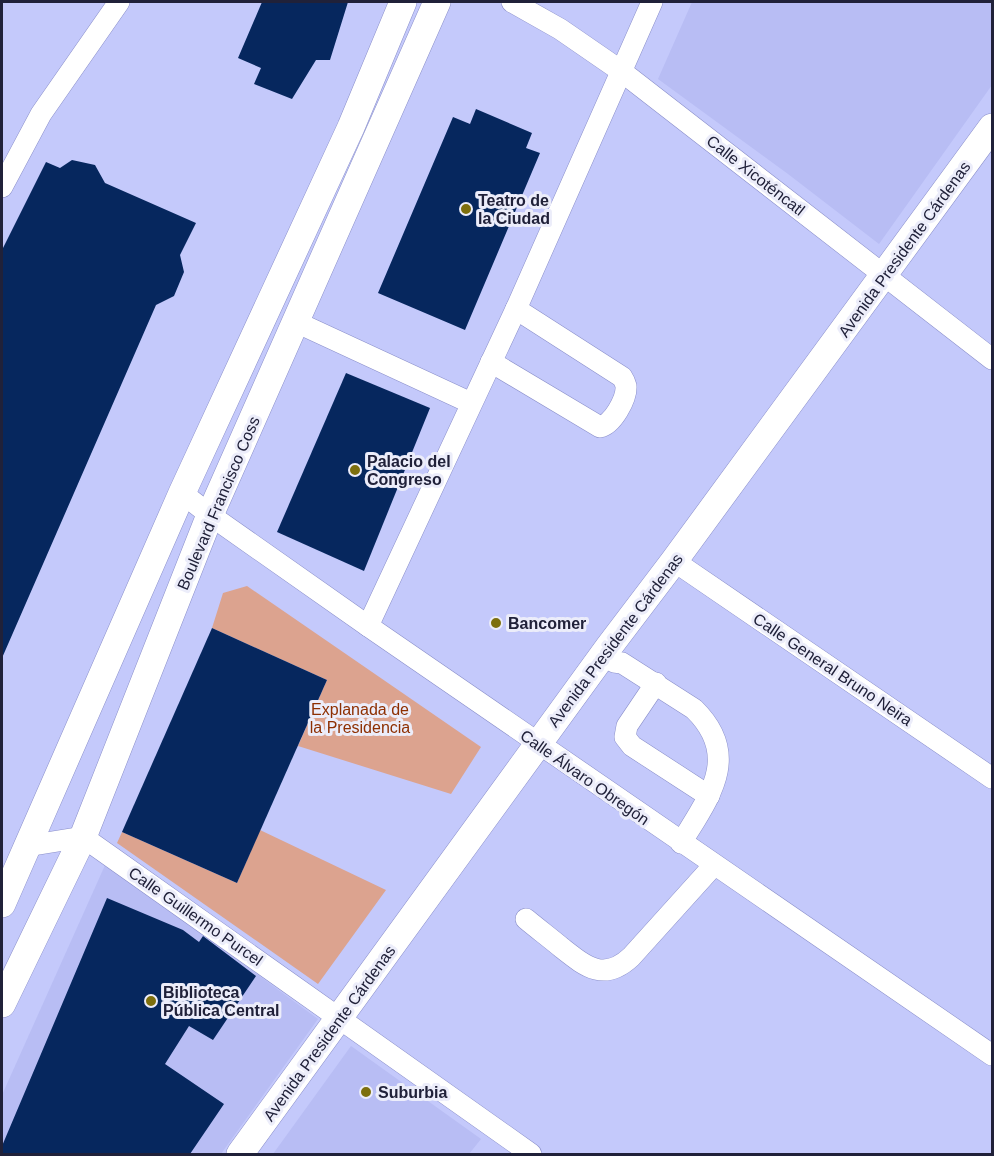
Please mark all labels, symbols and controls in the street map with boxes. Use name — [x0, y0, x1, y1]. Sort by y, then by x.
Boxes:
street label: Calle Xicoténcatl — [704, 132, 808, 219]
street label: Avenida Presidente Cárdenas — [835, 158, 974, 340]
place label: Teatro de la Ciudad — [478, 192, 550, 227]
marker: Teatro de la Ciudad — [459, 202, 473, 216]
street label: Boulevard Francisco Coss — [174, 414, 263, 592]
place label: Palacio del Congreso — [367, 453, 451, 488]
marker: Palacio del Congreso — [348, 463, 362, 477]
street label: Avenida Presidente Cárdenas — [545, 550, 686, 730]
street label: Calle General Bruno Neira — [750, 610, 915, 729]
place label: Bancomer — [508, 615, 586, 632]
marker: Bancomer — [489, 616, 503, 630]
park label: Explanada de la Presidencia — [310, 701, 410, 736]
street label: Calle Álvaro Obregón — [517, 726, 653, 828]
street label: Calle Guillermo Purcel — [126, 864, 266, 969]
street label: Avenida Presidente Cárdenas — [260, 942, 399, 1124]
place label: Biblioteca Pública Central — [163, 984, 279, 1019]
marker: Biblioteca Pública Central — [144, 994, 158, 1008]
place label: Suburbia — [378, 1084, 447, 1101]
marker: Suburbia — [359, 1085, 373, 1099]

